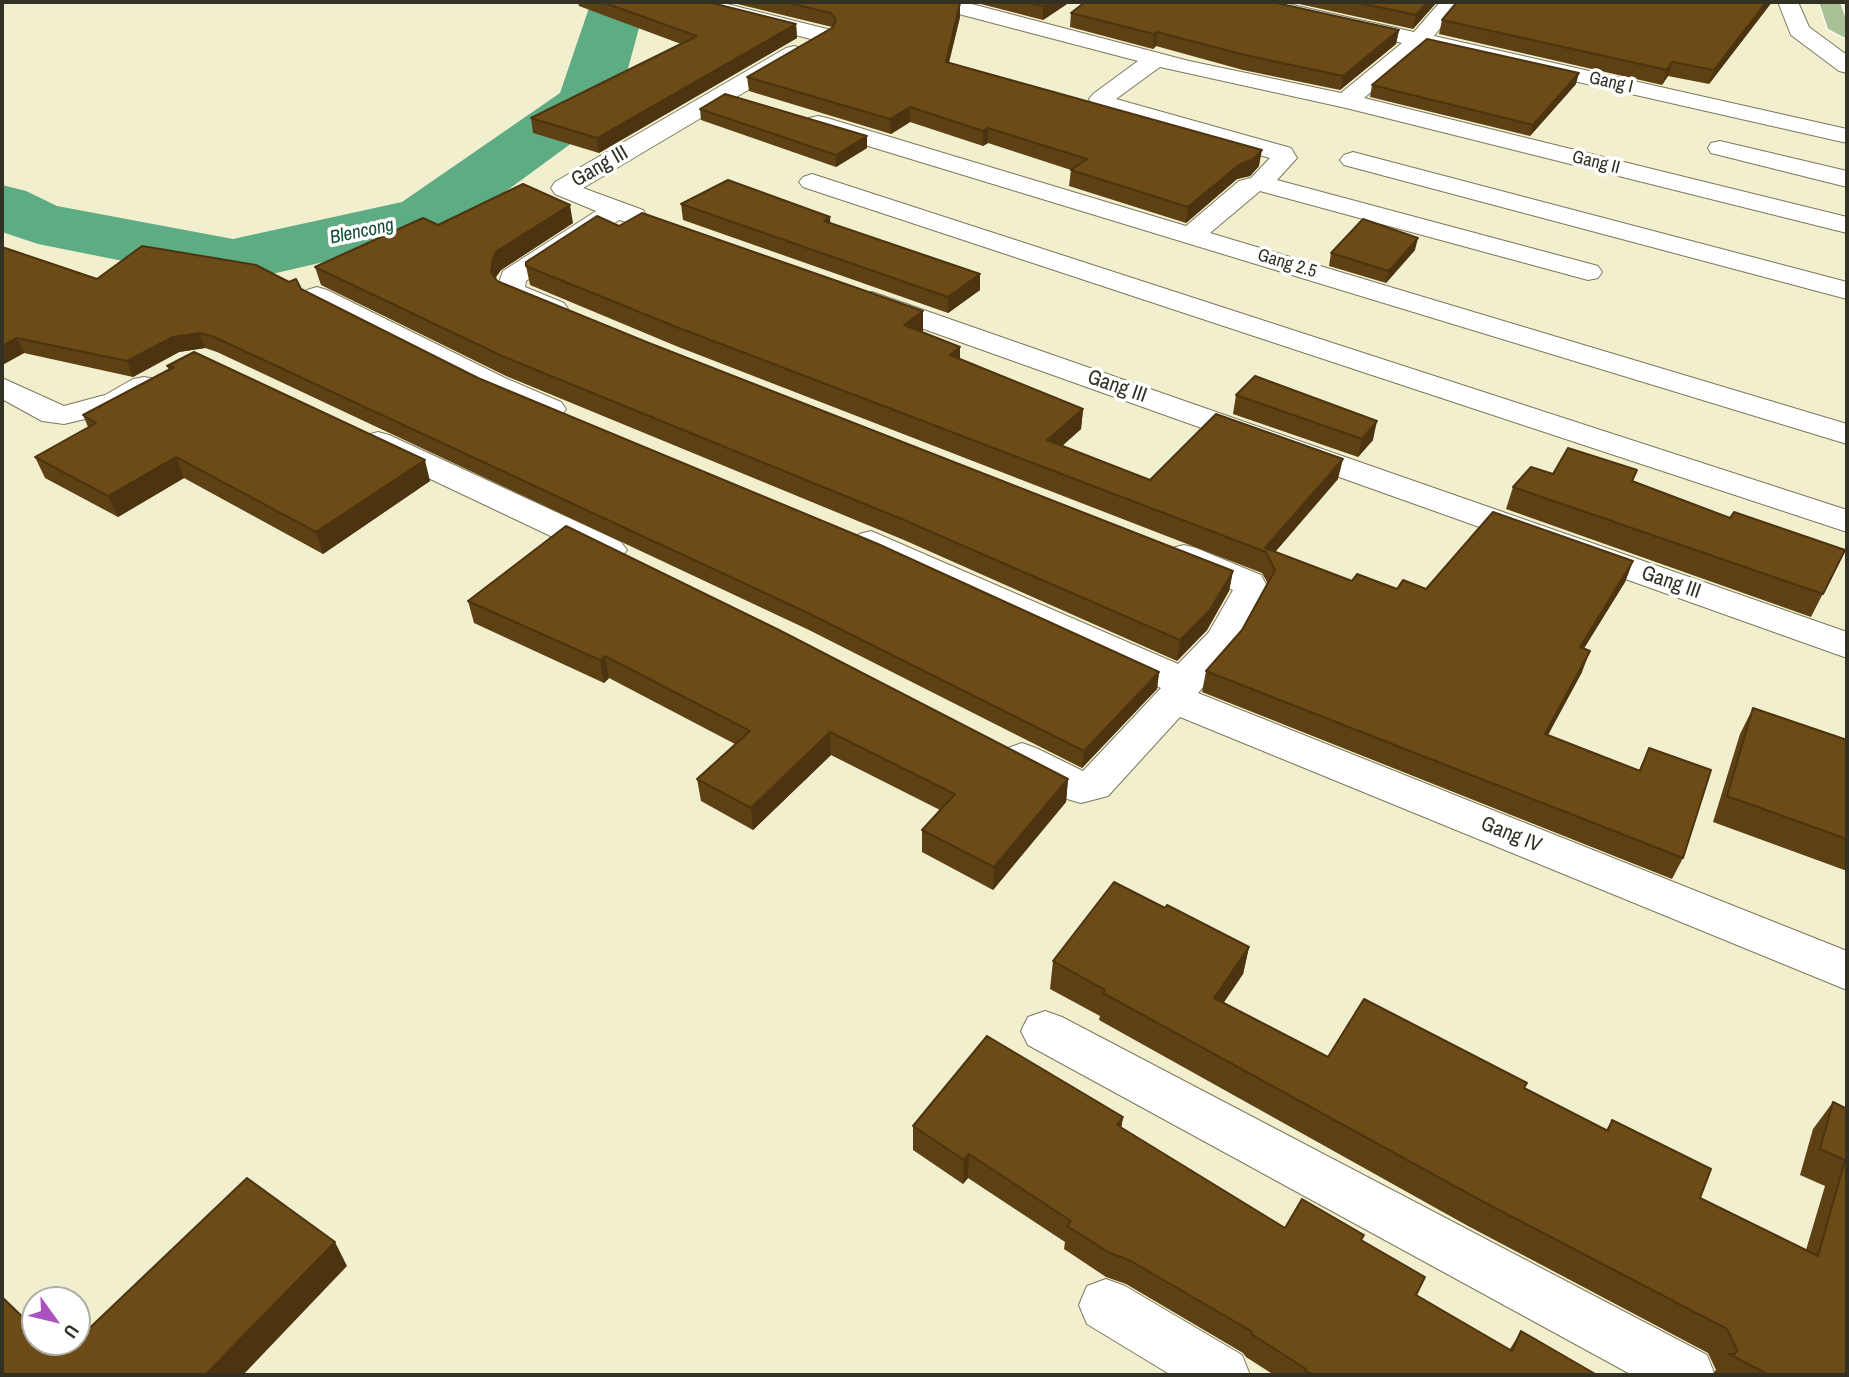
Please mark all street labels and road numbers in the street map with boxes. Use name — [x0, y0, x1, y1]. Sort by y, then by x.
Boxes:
street label: Gang I — [1587, 67, 1635, 99]
street label: Gang III — [567, 141, 633, 193]
street label: Gang II — [1570, 147, 1622, 179]
street label: Gang 2.5 — [1255, 245, 1319, 283]
street label: Gang III — [1084, 365, 1150, 409]
street label: Gang III — [1638, 561, 1704, 605]
street label: Gang IV — [1477, 811, 1545, 859]

